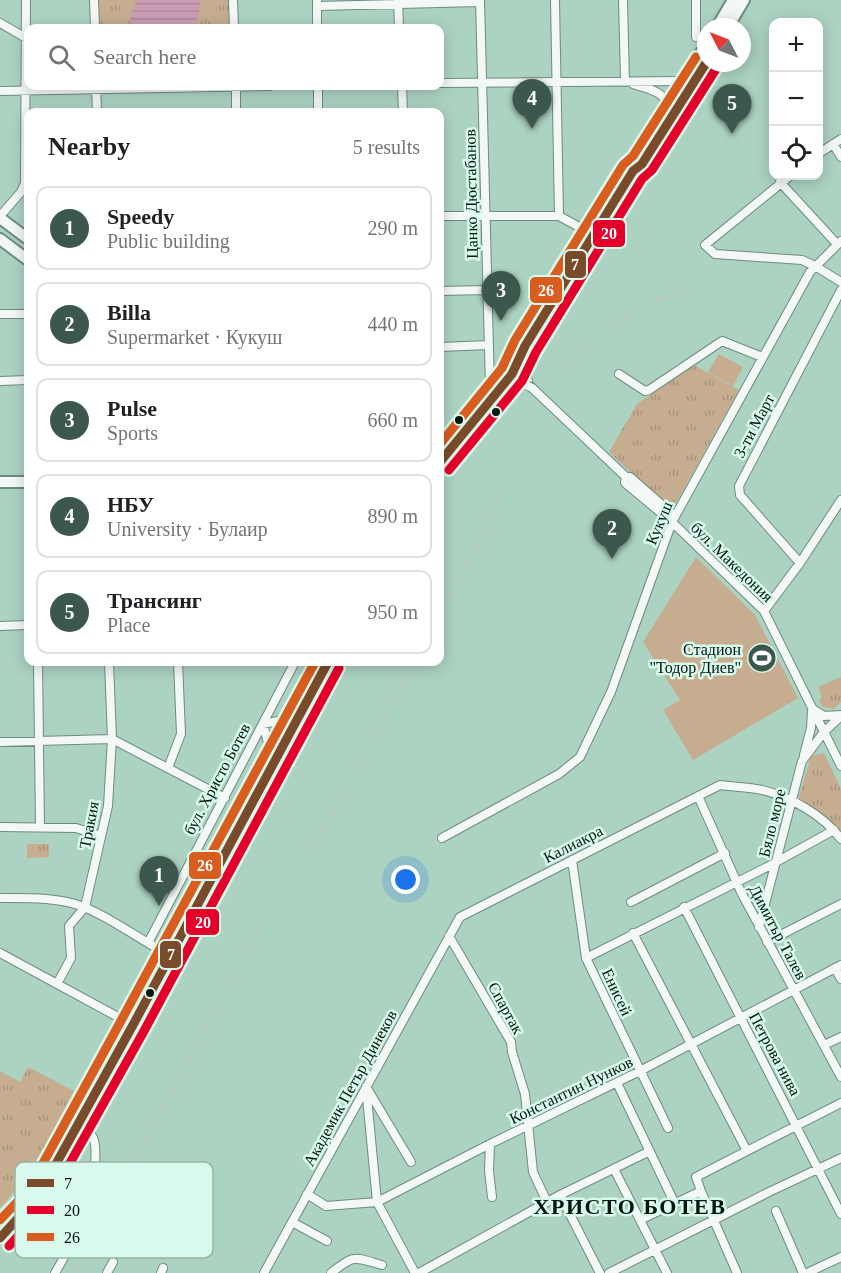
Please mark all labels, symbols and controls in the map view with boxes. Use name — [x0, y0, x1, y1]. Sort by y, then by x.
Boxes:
north arrow — [697, 18, 751, 72]
map controls — [769, 18, 823, 180]
button: + — [769, 18, 823, 72]
search box — [24, 24, 444, 90]
icon: search — [45, 41, 78, 74]
text: Search here — [93, 44, 196, 69]
button: − — [769, 72, 823, 126]
pin: 4 — [512, 80, 552, 129]
pin: 5 — [712, 84, 752, 134]
button: locate — [769, 126, 823, 180]
street label: Цанко Дюстабанов — [461, 129, 482, 259]
text: Nearby — [48, 132, 130, 161]
text: 5 results — [353, 136, 420, 158]
text: Speedy — [107, 204, 174, 229]
text: 1 — [65, 217, 75, 239]
text: 290 m — [367, 217, 418, 239]
line badge: 20 — [592, 219, 626, 248]
text: 20 — [601, 225, 617, 242]
text: Public building — [107, 230, 230, 252]
line badge: 7 — [564, 250, 587, 279]
text: 7 — [571, 256, 579, 273]
pin: 3 — [482, 272, 520, 321]
line badge: 26 — [529, 276, 563, 304]
text: 26 — [538, 282, 554, 299]
text: Billa — [107, 300, 151, 325]
text: 2 — [65, 313, 75, 335]
text: 440 m — [367, 313, 418, 335]
text: Supermarket · Кукуш — [107, 326, 283, 348]
street label: 3-ти Март — [730, 392, 779, 461]
text: Pulse — [107, 396, 157, 421]
unlabelled marker — [490, 406, 502, 418]
text: 3 — [65, 409, 75, 431]
text: 660 m — [367, 409, 418, 431]
unlabelled marker — [453, 414, 465, 426]
text: Sports — [107, 422, 158, 444]
text: НБУ — [107, 492, 154, 517]
street label: Кукуш — [642, 498, 677, 548]
text: 4 — [65, 505, 75, 527]
text: 890 m — [367, 505, 418, 527]
pin: 2 — [592, 510, 632, 559]
text: University · Булаир — [107, 518, 268, 540]
street label: бул. Македония — [687, 519, 777, 606]
text: Трансинг — [107, 588, 202, 613]
text: 5 — [65, 601, 75, 623]
text: 950 m — [367, 601, 418, 623]
text: Place — [107, 614, 150, 636]
place label: Стадион "Тодор Диев" — [650, 641, 741, 677]
sports icon: Стадион "Тодор Диев" — [746, 642, 778, 674]
street label: бул. Христо Ботев — [181, 720, 255, 838]
street label: Бяло море — [755, 787, 790, 859]
street label: Тракия — [76, 799, 103, 850]
street label: Калиакра — [541, 822, 606, 867]
line badge: 26 — [188, 851, 222, 880]
pin: 1 — [140, 856, 178, 906]
text: 26 — [197, 857, 213, 874]
your location — [391, 865, 420, 894]
street label: Димитър Талев — [745, 882, 810, 983]
line badge: 20 — [185, 908, 220, 936]
text: 20 — [195, 914, 211, 931]
line badge: 7 — [159, 940, 182, 969]
text: 7 — [167, 946, 175, 963]
street label: Енисей — [599, 966, 635, 1019]
street label: Спартак — [484, 979, 527, 1037]
unlabelled marker — [144, 987, 156, 999]
street label: Академик Петър Динеков — [300, 1007, 401, 1169]
street label: Петрова нива — [745, 1009, 804, 1099]
street label: Константин Нунков — [507, 1053, 636, 1128]
legend — [15, 1162, 213, 1258]
text: 7 — [64, 1175, 72, 1192]
district label: ХРИСТО БОТЕВ — [534, 1194, 726, 1219]
text: 20 — [64, 1202, 80, 1219]
text: 26 — [64, 1229, 80, 1246]

